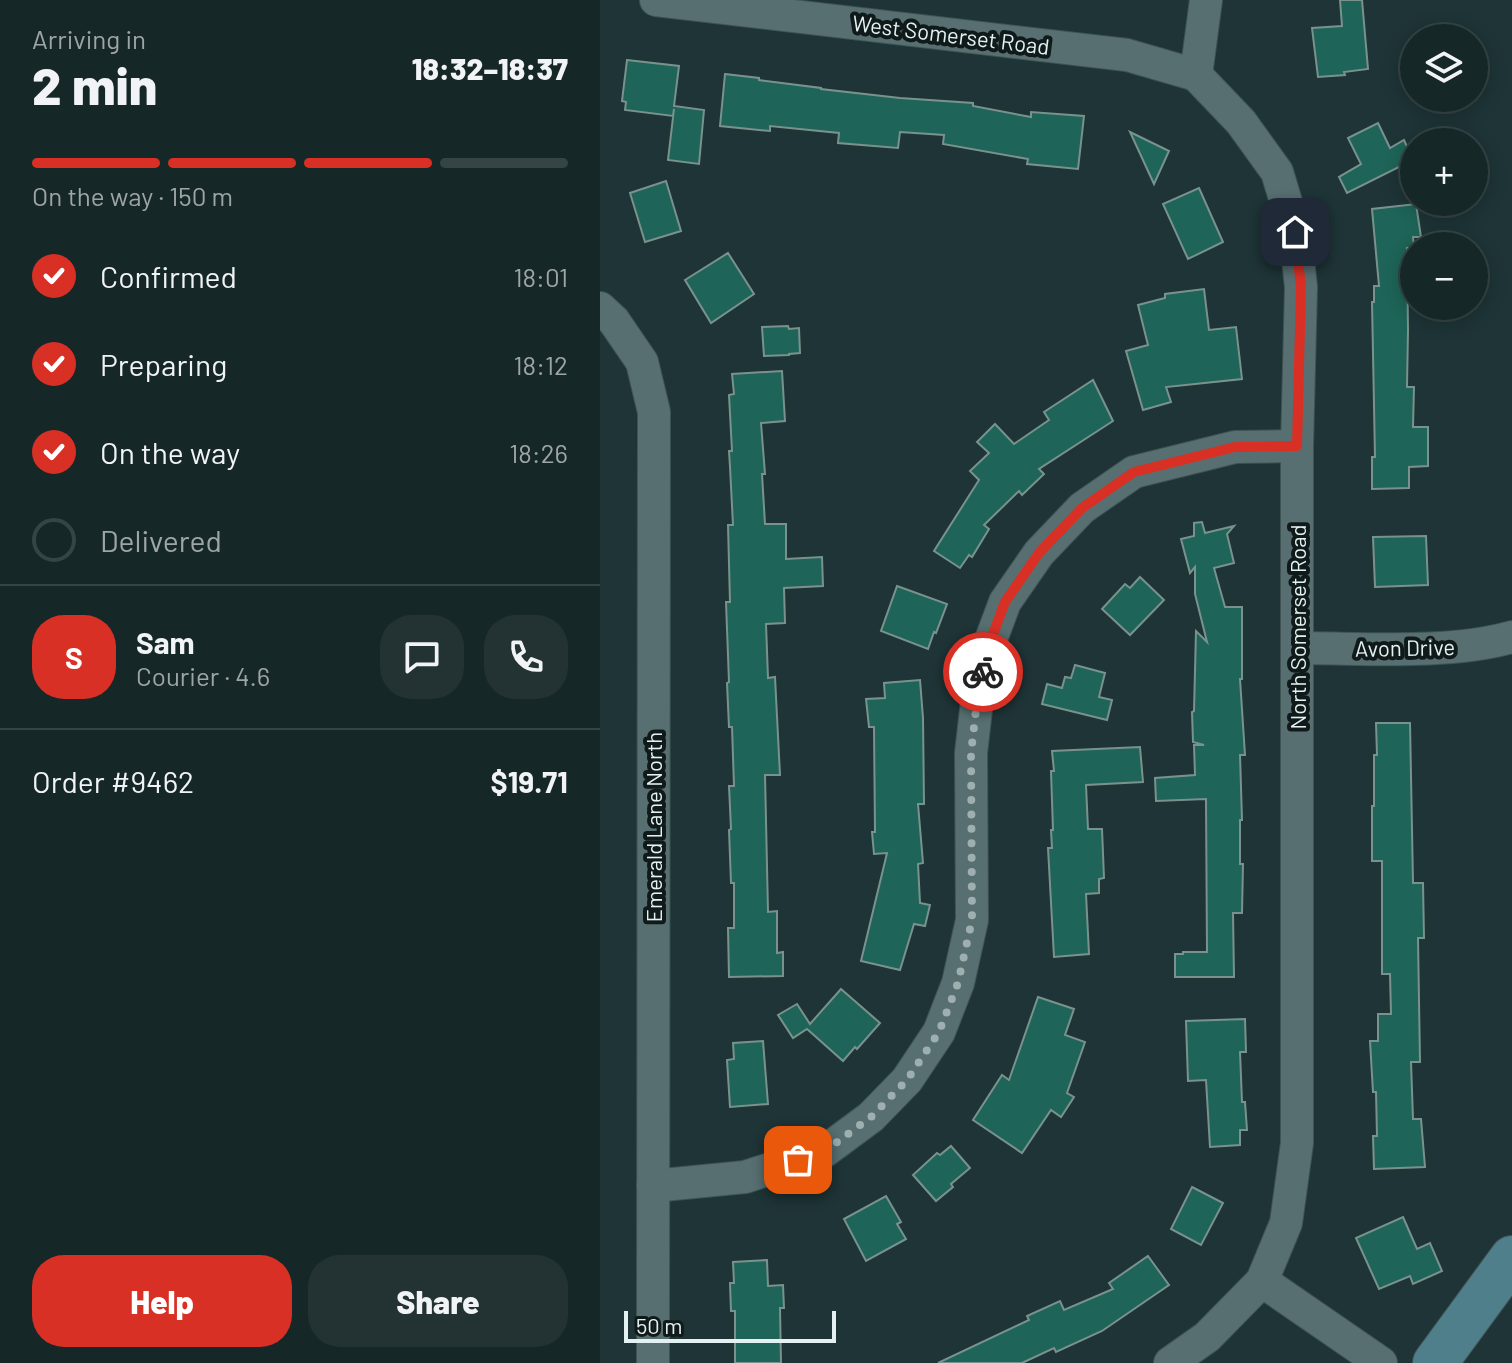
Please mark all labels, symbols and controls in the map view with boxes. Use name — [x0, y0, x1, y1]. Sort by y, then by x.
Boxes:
street label: West Somerset Road — [851, 9, 1051, 59]
text: Arriving in — [32, 23, 146, 54]
map controls — [1400, 24, 1488, 320]
button: layers — [1400, 24, 1488, 112]
text: 18:32–18:37 — [412, 50, 568, 86]
text: 2 min — [32, 53, 157, 115]
button: + — [1400, 128, 1488, 216]
text: On the way · 150 m — [32, 180, 233, 211]
pin — [1261, 198, 1329, 266]
icon: home — [1273, 210, 1317, 254]
button: − — [1400, 232, 1488, 320]
icon: check — [32, 254, 76, 298]
text: Confirmed — [100, 258, 237, 294]
text: 18:01 — [513, 261, 568, 292]
icon: check — [32, 342, 76, 386]
text: Preparing — [100, 346, 227, 382]
text: 18:12 — [514, 349, 568, 380]
icon: check — [32, 430, 76, 474]
text: On the way — [100, 434, 240, 470]
text: 18:26 — [509, 437, 568, 468]
text: Delivered — [100, 522, 222, 558]
street label: North Somerset Road — [1284, 524, 1310, 730]
button: chat — [380, 615, 464, 699]
button: phone — [484, 615, 568, 699]
text: Sam — [136, 624, 195, 660]
courier — [943, 632, 1023, 712]
street label: Avon Drive — [1355, 633, 1455, 661]
text: S — [65, 639, 83, 675]
icon: bike — [961, 650, 1005, 694]
text: Courier · 4.6 — [136, 660, 270, 691]
street label: Emerald Lane North — [640, 732, 666, 922]
text: Order #9462 — [32, 763, 194, 799]
text: $19.71 — [490, 763, 568, 799]
pin — [764, 1126, 832, 1194]
icon: bag — [776, 1138, 820, 1182]
button: Help — [32, 1255, 292, 1347]
button: Share — [308, 1255, 568, 1347]
scale bar — [624, 1307, 836, 1343]
text: 50 m — [636, 1312, 682, 1338]

